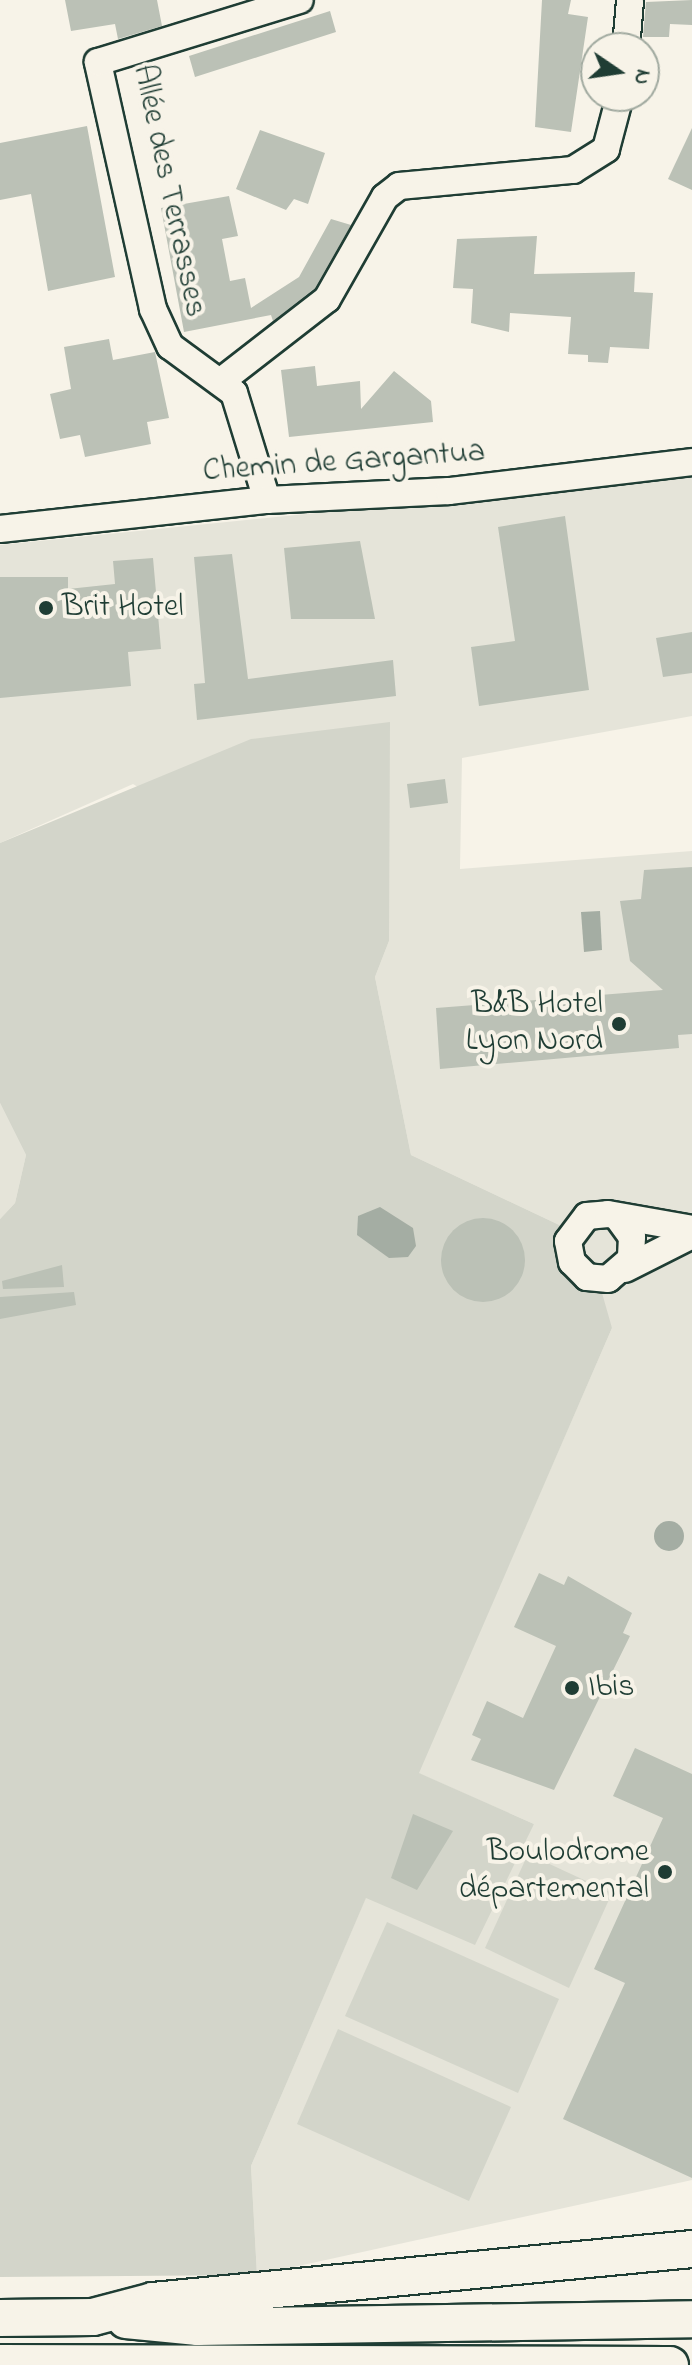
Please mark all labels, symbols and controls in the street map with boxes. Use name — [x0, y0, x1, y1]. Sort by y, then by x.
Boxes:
north arrow — [580, 32, 660, 112]
street label: Allée des Terrasses — [123, 61, 213, 321]
text: N — [624, 66, 659, 88]
street label: Chemin de Gargantua — [202, 434, 486, 492]
place label: Brit Hotel — [62, 589, 184, 627]
marker: Brit Hotel — [37, 599, 55, 617]
place label: B&B Hotel Lyon Nord — [466, 987, 603, 1062]
marker: B&B Hotel Lyon Nord — [610, 1015, 628, 1033]
place label: Ibis — [588, 1669, 634, 1707]
marker: Ibis — [563, 1679, 581, 1697]
place label: Boulodrome départemental — [459, 1835, 649, 1910]
marker: Boulodrome départemental — [656, 1863, 674, 1881]

